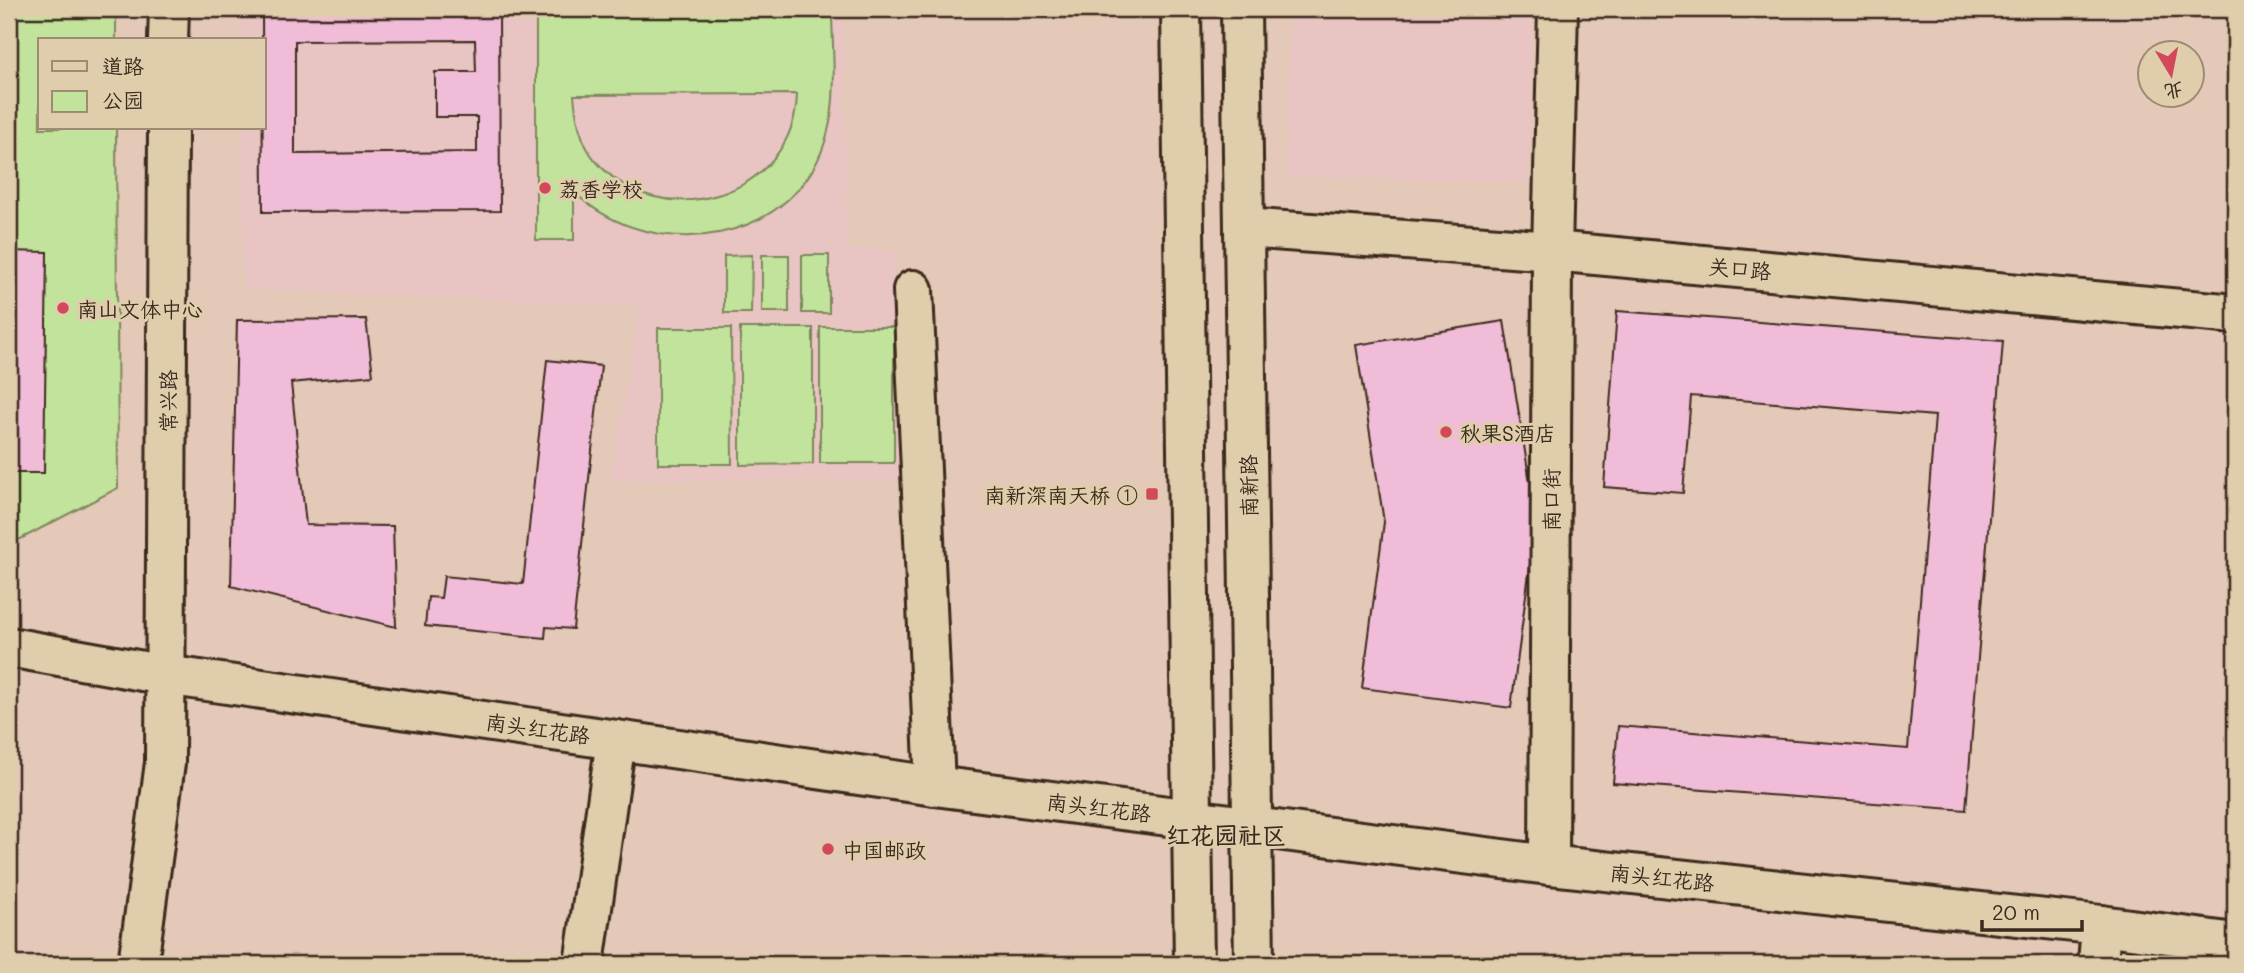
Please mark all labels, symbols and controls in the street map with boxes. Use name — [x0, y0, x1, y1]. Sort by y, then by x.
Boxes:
legend — [38, 38, 266, 130]
north arrow — [2136, 38, 2206, 108]
text: 道路 — [102, 52, 144, 79]
text: 北 — [2163, 77, 2186, 105]
text: 公园 — [102, 86, 144, 113]
place label: 荔香学校 — [559, 175, 643, 202]
marker: 荔香学校 — [537, 180, 553, 196]
street label: 关口路 — [1707, 252, 1773, 284]
place label: 南山文体中心 — [77, 295, 203, 322]
marker: 南山文体中心 — [55, 300, 71, 316]
street label: 常兴路 — [154, 370, 181, 433]
place label: 秋果S酒店 — [1460, 419, 1556, 446]
marker: 秋果S酒店 — [1438, 424, 1454, 440]
street label: 南新路 — [1234, 454, 1262, 518]
street label: 南口街 — [1537, 469, 1564, 532]
place label: 南新深南天桥 ① — [984, 481, 1138, 508]
marker: 南新深南天桥 ① — [1144, 486, 1160, 502]
street label: 南头红花路 — [484, 707, 592, 749]
street label: 南头红花路 — [1045, 787, 1153, 827]
district label: 红花园社区 — [1166, 819, 1286, 850]
place label: 中国邮政 — [842, 836, 926, 863]
marker: 中国邮政 — [820, 841, 836, 857]
street label: 南头红花路 — [1608, 858, 1716, 896]
scale bar — [1982, 889, 2081, 933]
text: 20 m — [1992, 898, 2040, 925]

